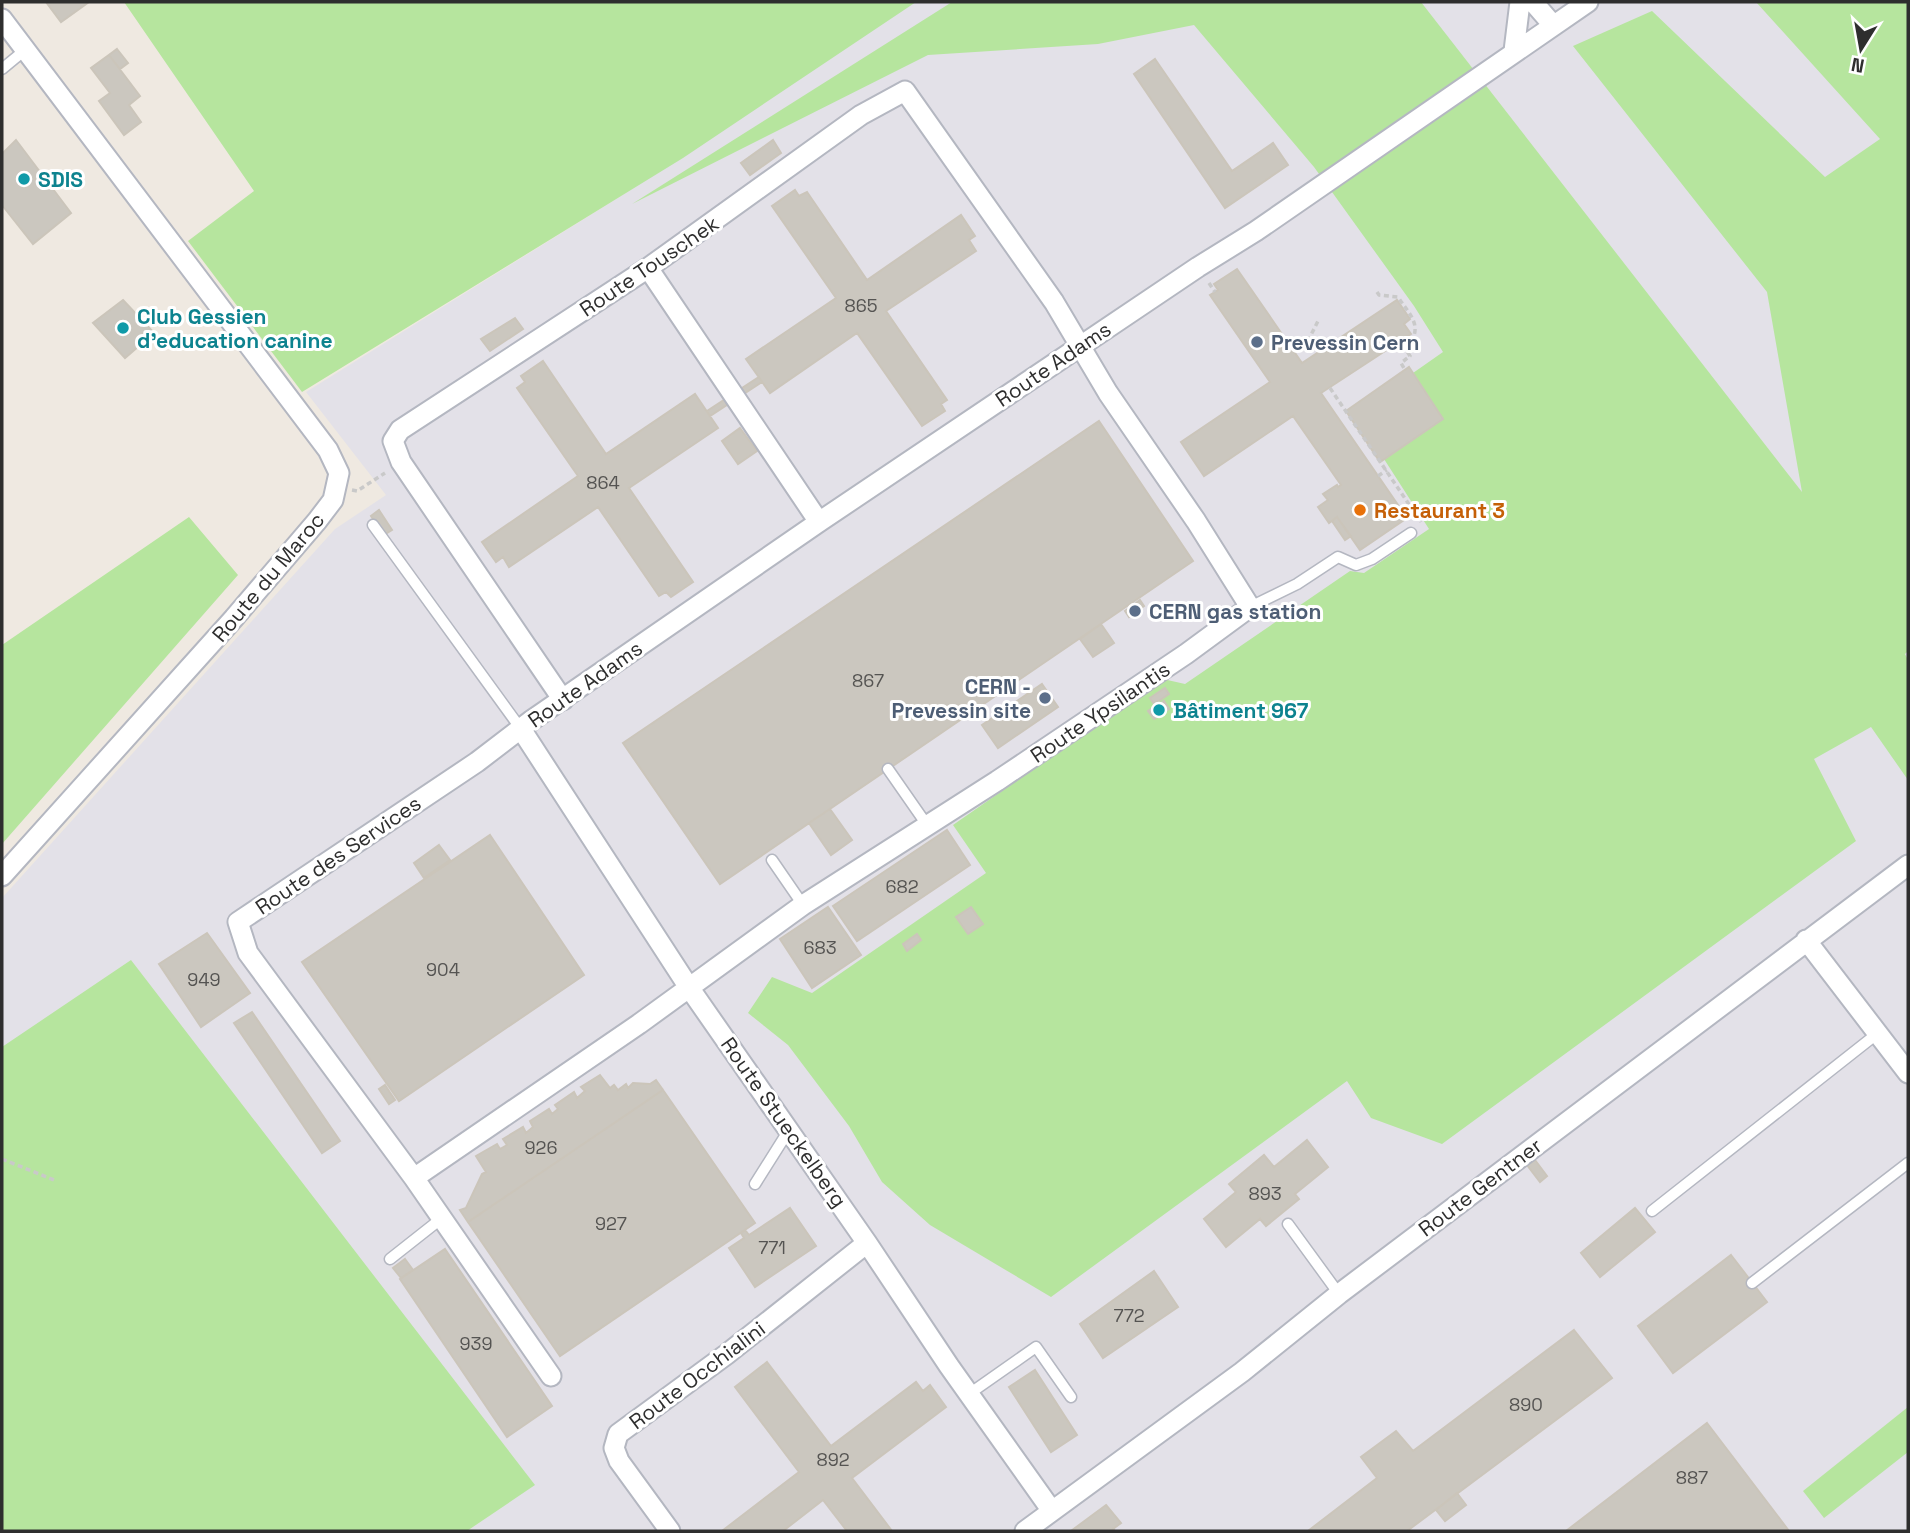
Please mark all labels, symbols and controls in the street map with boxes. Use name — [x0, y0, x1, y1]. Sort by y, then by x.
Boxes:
north arrow — [1826, 14, 1896, 84]
text: N — [1849, 52, 1866, 79]
place label: SDIS — [38, 166, 83, 193]
marker: SDIS — [16, 171, 32, 187]
street label: Route Touschek — [574, 210, 724, 322]
house number: 865 — [844, 294, 878, 317]
place label: Club Gessien d'education canine — [137, 303, 333, 354]
street label: Route Adams — [990, 315, 1116, 413]
marker: Club Gessien d'education canine — [115, 320, 131, 336]
place label: Prevessin Cern — [1271, 329, 1420, 356]
marker: Prevessin Cern — [1249, 334, 1265, 350]
house number: 864 — [586, 471, 620, 494]
place label: Restaurant 3 — [1374, 497, 1505, 524]
marker: Restaurant 3 — [1352, 502, 1368, 518]
street label: Route du Maroc — [206, 507, 330, 647]
place label: CERN gas station — [1149, 598, 1321, 625]
marker: CERN gas station — [1127, 603, 1143, 619]
street label: Route Adams — [522, 635, 648, 733]
street label: Route Ypsilantis — [1025, 655, 1175, 769]
house number: 867 — [852, 669, 884, 692]
place label: CERN - Prevessin site — [891, 673, 1031, 724]
marker: CERN - Prevessin site — [1037, 690, 1053, 706]
place label: Bâtiment 967 — [1173, 697, 1309, 724]
marker: Bâtiment 967 — [1151, 702, 1167, 718]
street label: Route des Services — [250, 789, 426, 921]
house number: 682 — [885, 875, 919, 898]
house number: 683 — [803, 936, 837, 959]
house number: 904 — [426, 958, 460, 981]
house number: 949 — [187, 968, 221, 991]
street label: Route Stueckelberg — [715, 1032, 853, 1212]
street label: Route Gentner — [1413, 1132, 1547, 1242]
house number: 926 — [525, 1136, 557, 1159]
house number: 893 — [1248, 1182, 1282, 1205]
house number: 927 — [595, 1212, 627, 1235]
house number: 771 — [758, 1236, 786, 1259]
house number: 772 — [1114, 1304, 1144, 1327]
street label: Route Occhialini — [623, 1315, 771, 1435]
house number: 939 — [460, 1332, 492, 1355]
house number: 890 — [1509, 1393, 1543, 1416]
house number: 892 — [816, 1448, 850, 1471]
house number: 887 — [1676, 1466, 1708, 1489]

